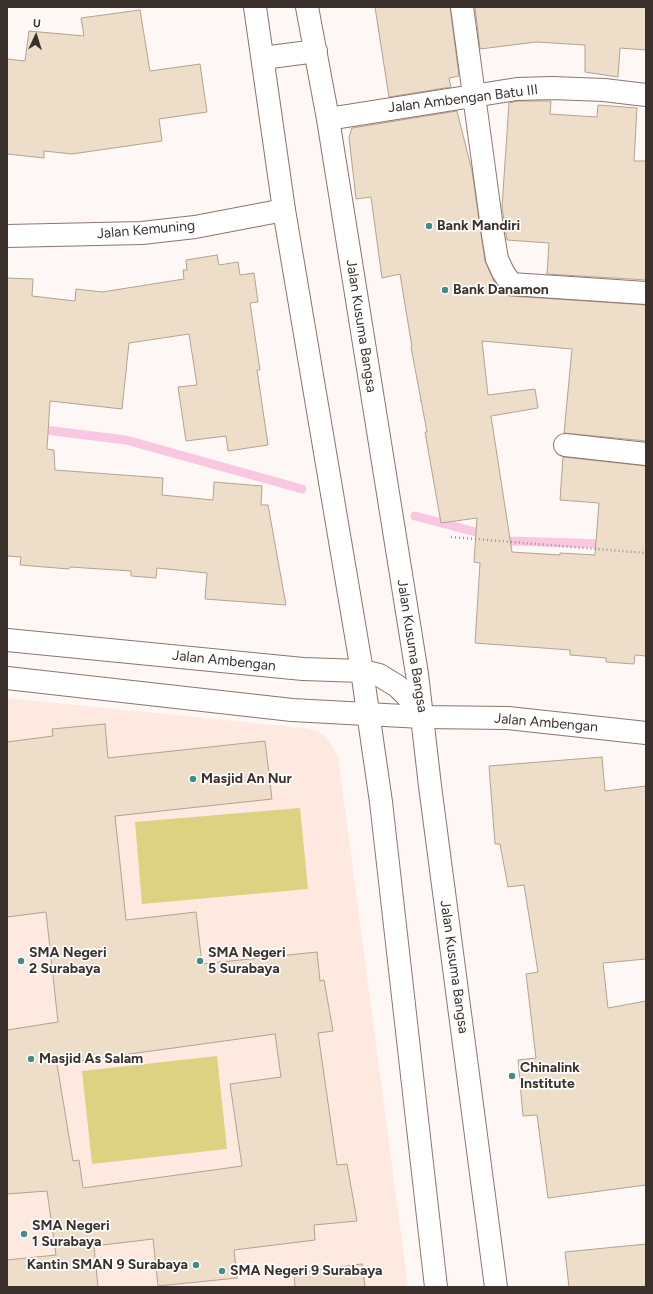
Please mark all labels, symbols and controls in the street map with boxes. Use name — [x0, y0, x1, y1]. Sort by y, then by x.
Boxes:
north arrow — [16, 16, 56, 56]
text: U — [33, 17, 41, 30]
street label: Jalan Ambengan Batu III — [387, 81, 539, 117]
street label: Jalan Kemuning — [96, 217, 196, 243]
place label: Bank Mandiri — [437, 218, 520, 234]
marker: Bank Mandiri — [424, 221, 434, 231]
street label: Jalan Kusuma Bangsa — [342, 258, 380, 394]
place label: Bank Danamon — [453, 282, 549, 298]
marker: Bank Danamon — [440, 285, 450, 295]
street label: Jalan Kusuma Bangsa — [393, 578, 431, 714]
street label: Jalan Ambengan — [171, 647, 277, 675]
street label: Jalan Ambengan — [493, 710, 599, 736]
place label: Masjid An Nur — [201, 771, 292, 787]
marker: Masjid An Nur — [188, 774, 198, 784]
street label: Jalan Kusuma Bangsa — [436, 899, 472, 1035]
place label: SMA Negeri 2 Surabaya — [29, 945, 107, 978]
place label: SMA Negeri 5 Surabaya — [208, 945, 286, 978]
marker: SMA Negeri 2 Surabaya — [16, 956, 26, 966]
marker: SMA Negeri 5 Surabaya — [195, 956, 205, 966]
place label: Masjid As Salam — [39, 1051, 143, 1067]
marker: Masjid As Salam — [26, 1054, 36, 1064]
place label: Chinalink Institute — [520, 1060, 580, 1092]
marker: Chinalink Institute — [507, 1071, 517, 1081]
place label: SMA Negeri 1 Surabaya — [32, 1218, 110, 1250]
marker: SMA Negeri 1 Surabaya — [19, 1229, 29, 1239]
place label: Kantin SMAN 9 Surabaya — [27, 1257, 188, 1273]
marker: Kantin SMAN 9 Surabaya — [191, 1260, 201, 1270]
place label: SMA Negeri 9 Surabaya — [230, 1263, 382, 1279]
marker: SMA Negeri 9 Surabaya — [217, 1266, 227, 1276]

